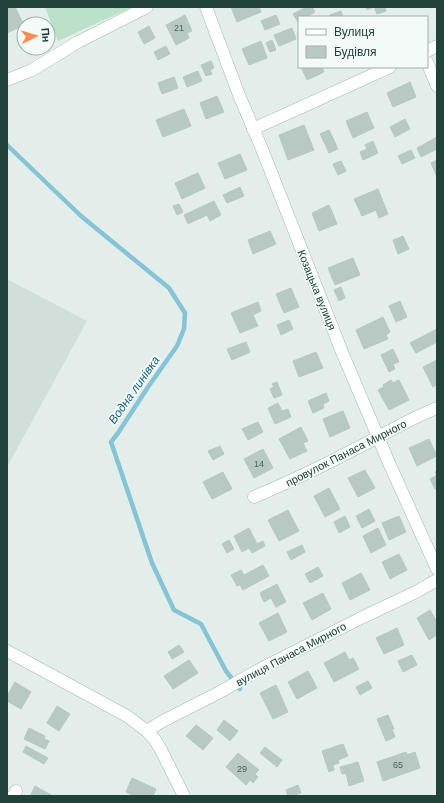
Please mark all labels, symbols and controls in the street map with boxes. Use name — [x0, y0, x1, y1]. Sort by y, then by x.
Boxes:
north arrow — [16, 16, 56, 56]
legend — [298, 16, 428, 68]
house number: 21 — [174, 23, 184, 33]
text: Вулиця — [334, 25, 375, 39]
text: Пн — [39, 27, 53, 43]
text: Будівля — [334, 45, 376, 59]
street label: Козацька вулиця — [295, 248, 339, 332]
water label: Водна линівка — [106, 353, 163, 426]
street label: провулок Панаса Мирного — [284, 417, 408, 489]
house number: 14 — [254, 459, 264, 469]
street label: вулиця Панаса Мирного — [234, 620, 348, 688]
house number: 65 — [393, 760, 403, 770]
house number: 29 — [237, 764, 247, 774]

